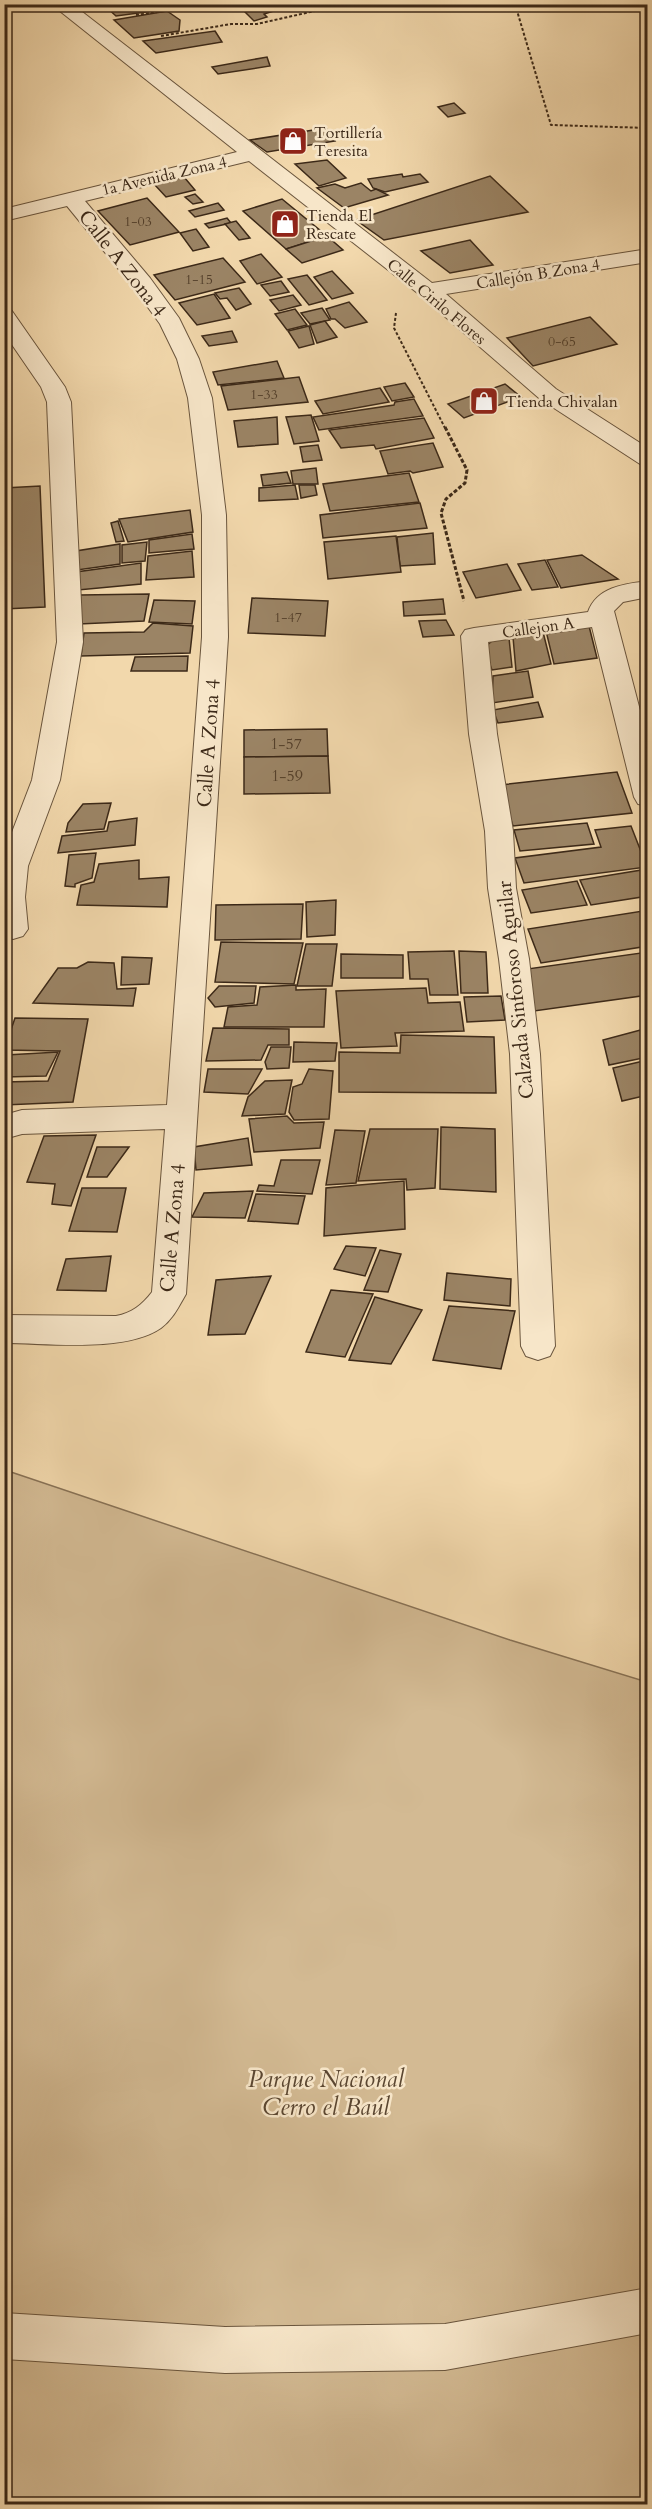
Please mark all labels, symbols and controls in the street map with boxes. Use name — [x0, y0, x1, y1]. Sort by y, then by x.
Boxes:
place label: Tortillería Teresita — [314, 122, 383, 162]
shop icon: Tortillería Teresita — [277, 125, 309, 157]
street label: 1a Avenida Zona 4 — [99, 151, 229, 201]
street label: Calle A Zona 4 — [72, 204, 173, 322]
place label: Tienda El Rescate — [306, 205, 372, 245]
shop icon: Tienda El Rescate — [269, 208, 301, 240]
house number: 1-03 — [124, 212, 152, 231]
street label: Callejón B Zona 4 — [475, 253, 602, 295]
street label: Calle Cirilo Flores — [382, 254, 491, 350]
house number: 1-15 — [185, 270, 213, 289]
house number: 0-65 — [548, 332, 576, 351]
house number: 1-33 — [250, 385, 278, 404]
shop icon: Tienda Chivalan — [468, 385, 500, 417]
place label: Tienda Chivalan — [505, 391, 618, 413]
house number: 1-47 — [274, 608, 302, 627]
street label: Callejon A — [501, 612, 576, 644]
street label: Calle A Zona 4 — [191, 678, 226, 808]
house number: 1-57 — [270, 733, 302, 755]
house number: 1-59 — [271, 765, 303, 787]
street label: Calzada Sinforoso Aguilar — [491, 879, 540, 1100]
street label: Calle A Zona 4 — [153, 1163, 192, 1293]
park label: Parque Nacional Cerro el Baúl — [248, 2063, 405, 2124]

